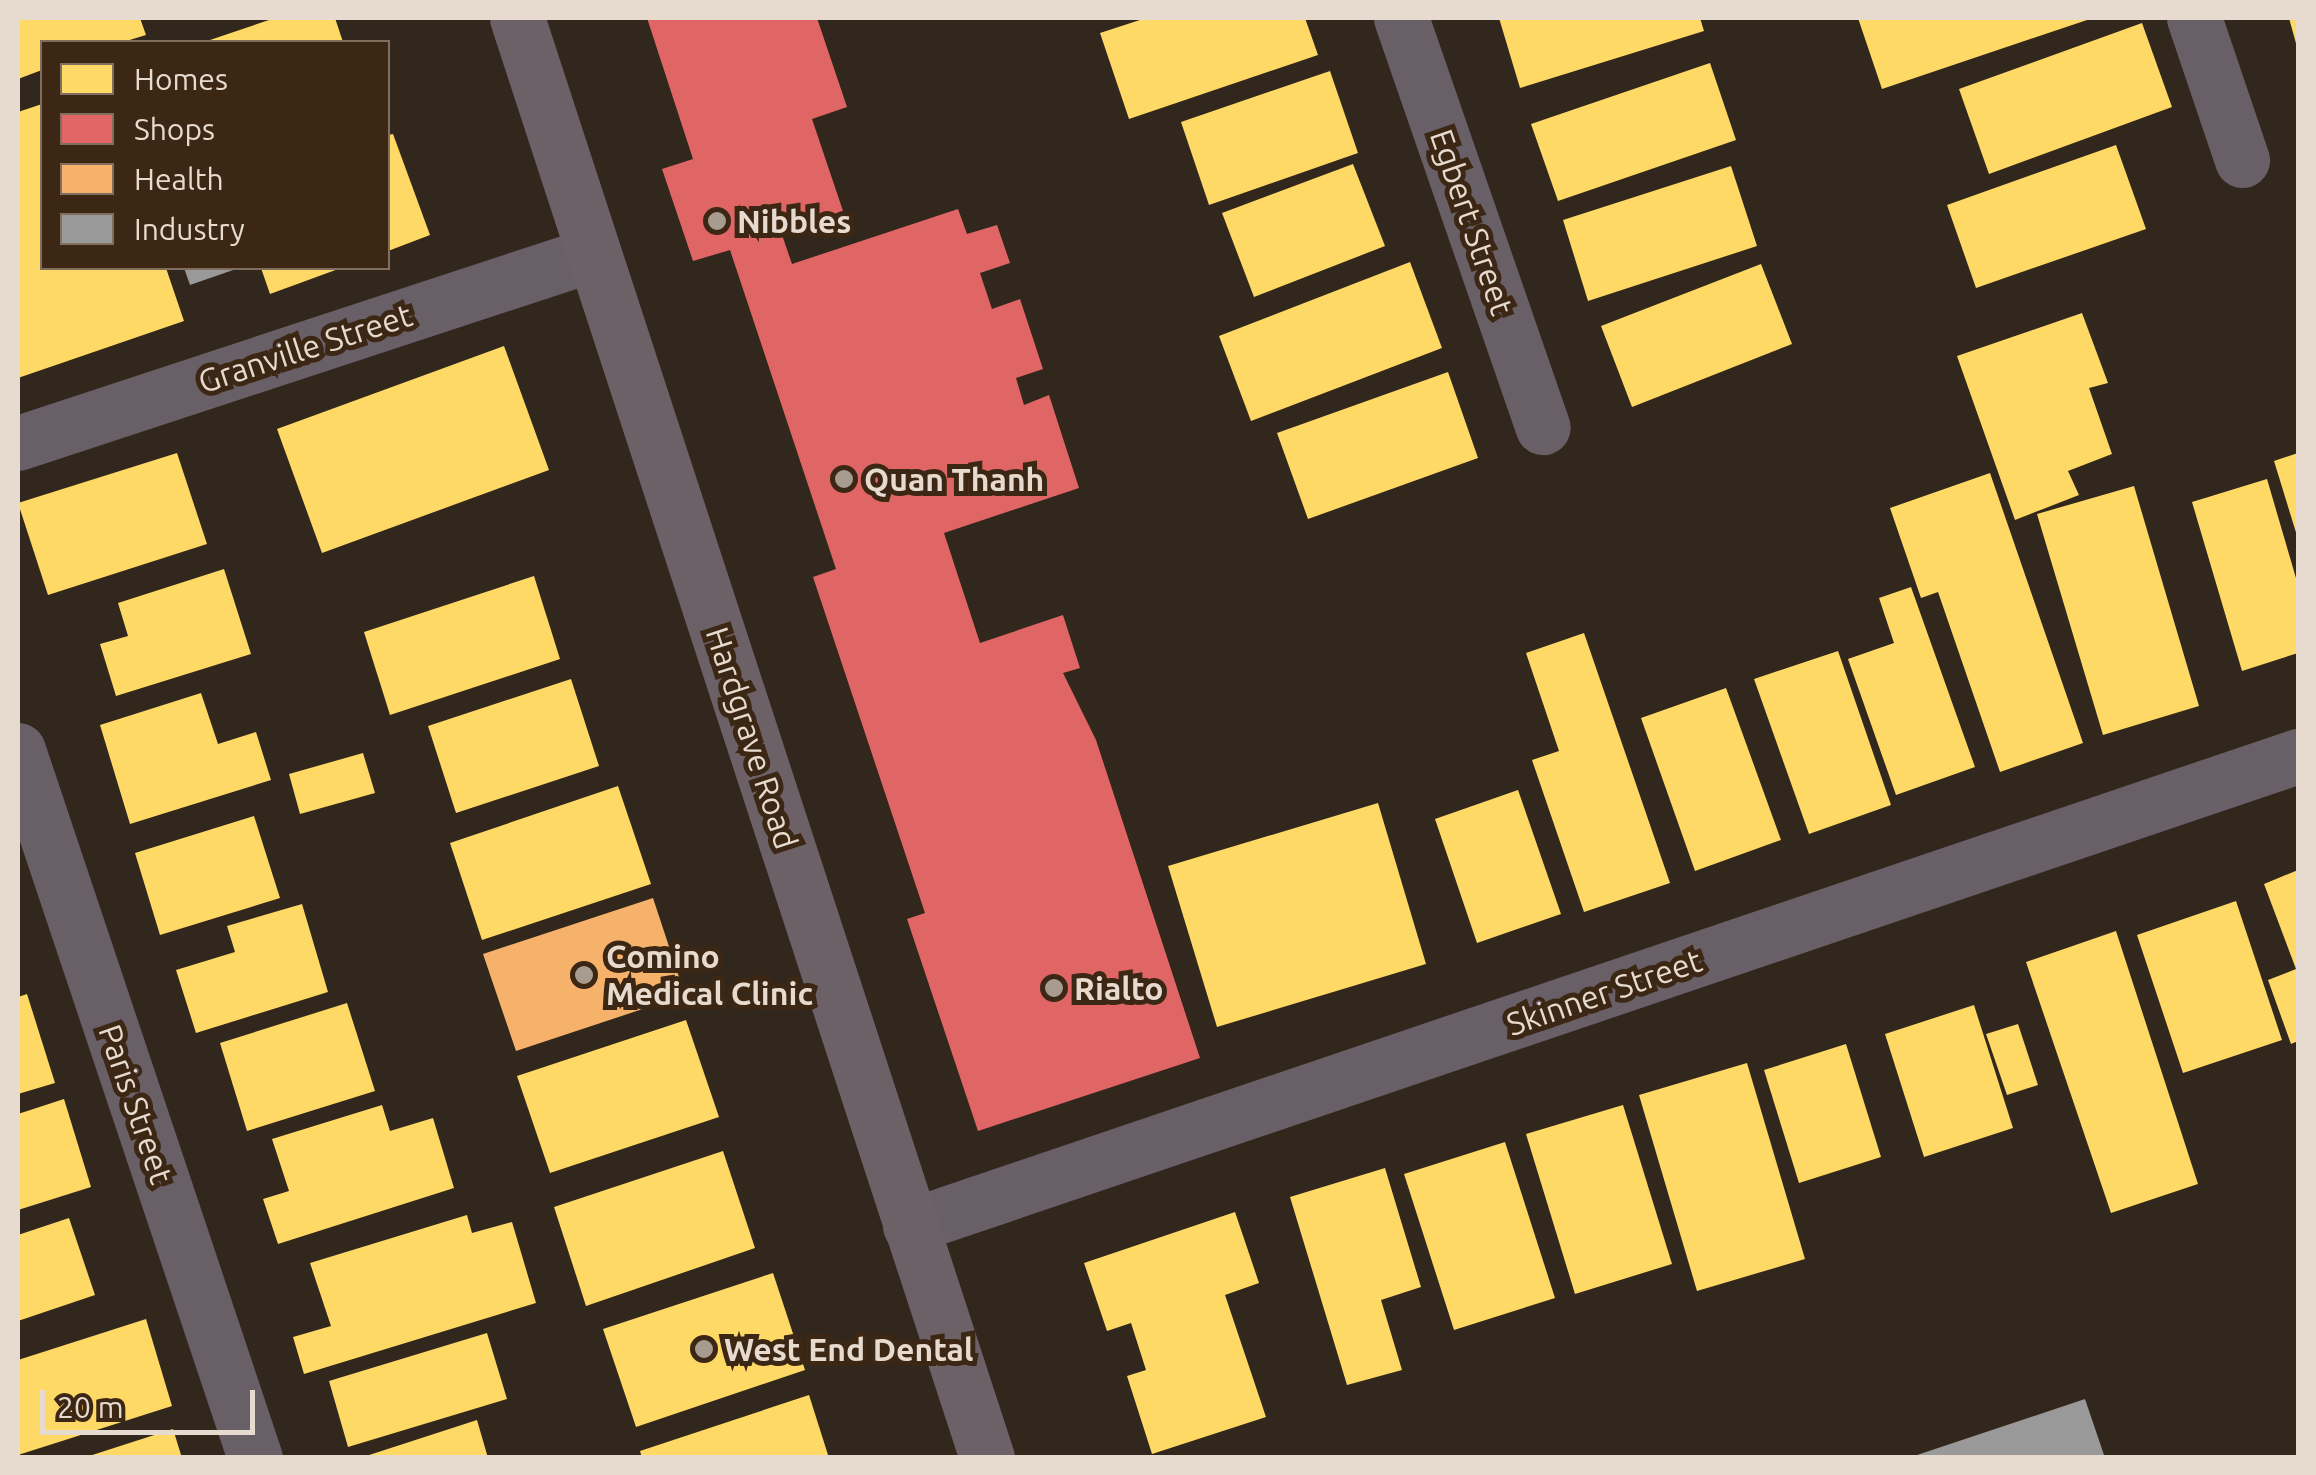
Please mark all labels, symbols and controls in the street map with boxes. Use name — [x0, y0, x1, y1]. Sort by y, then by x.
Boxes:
legend — [40, 40, 390, 270]
text: Homes — [134, 62, 228, 96]
text: Shops — [134, 112, 215, 146]
street label: Egbert Street — [1422, 124, 1522, 320]
text: Health — [134, 162, 224, 196]
place label: Nibbles — [737, 202, 851, 240]
marker: Nibbles — [706, 210, 728, 232]
text: Industry — [134, 212, 245, 246]
street label: Granville Street — [193, 295, 417, 401]
place label: Quan Thanh — [864, 460, 1044, 498]
marker: Quan Thanh — [833, 468, 855, 490]
street label: Hardgrave Road — [698, 622, 806, 854]
place label: Comino Medical Clinic — [606, 938, 813, 1013]
street label: Skinner Street — [1501, 941, 1707, 1043]
marker: Comino Medical Clinic — [571, 962, 597, 988]
place label: Rialto — [1074, 969, 1164, 1007]
marker: Rialto — [1043, 977, 1065, 999]
street label: Paris Street — [91, 1019, 181, 1189]
place label: West End Dental — [724, 1330, 974, 1368]
marker: West End Dental — [693, 1338, 715, 1360]
scale bar — [45, 1370, 260, 1432]
text: 20 m — [57, 1390, 124, 1424]

